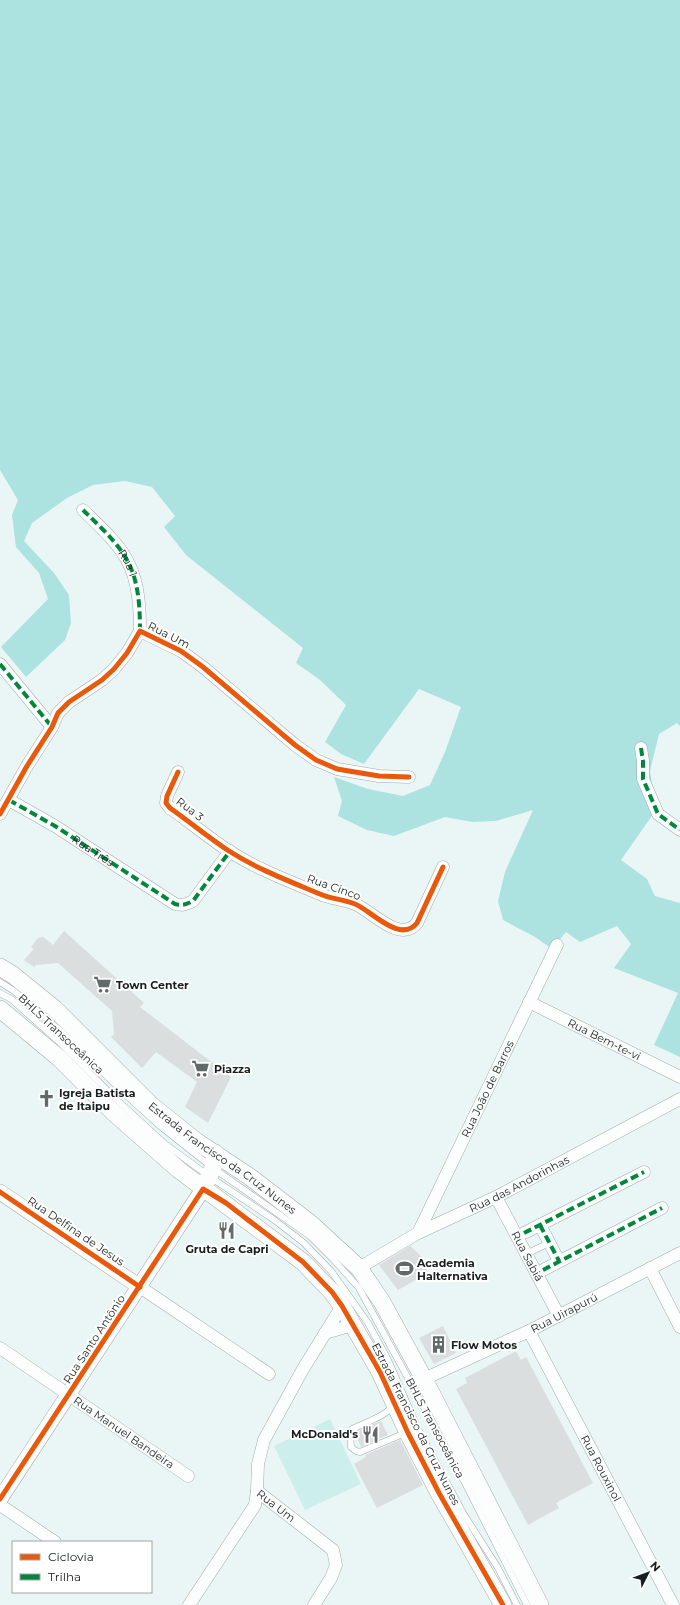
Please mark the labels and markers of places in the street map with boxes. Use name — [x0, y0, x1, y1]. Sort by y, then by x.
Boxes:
supermarket icon: Town Center — [93, 975, 113, 995]
place label: Town Center — [116, 978, 189, 992]
supermarket icon: Piazza — [191, 1059, 211, 1079]
place label: Piazza — [214, 1062, 251, 1076]
place label: Igreja Batista de Itaipu — [59, 1086, 136, 1113]
church icon: Igreja Batista de Itaipu — [36, 1089, 56, 1109]
restaurant icon: Gruta de Capri — [217, 1221, 237, 1241]
place label: Gruta de Capri — [185, 1242, 269, 1256]
place label: Academia Halternativa — [416, 1256, 488, 1283]
sports icon: Academia Halternativa — [394, 1259, 414, 1279]
building icon: Flow Motos — [428, 1335, 448, 1355]
place label: Flow Motos — [451, 1338, 517, 1352]
restaurant icon: McDonald's — [361, 1424, 381, 1444]
place label: McDonald's — [291, 1427, 358, 1441]

